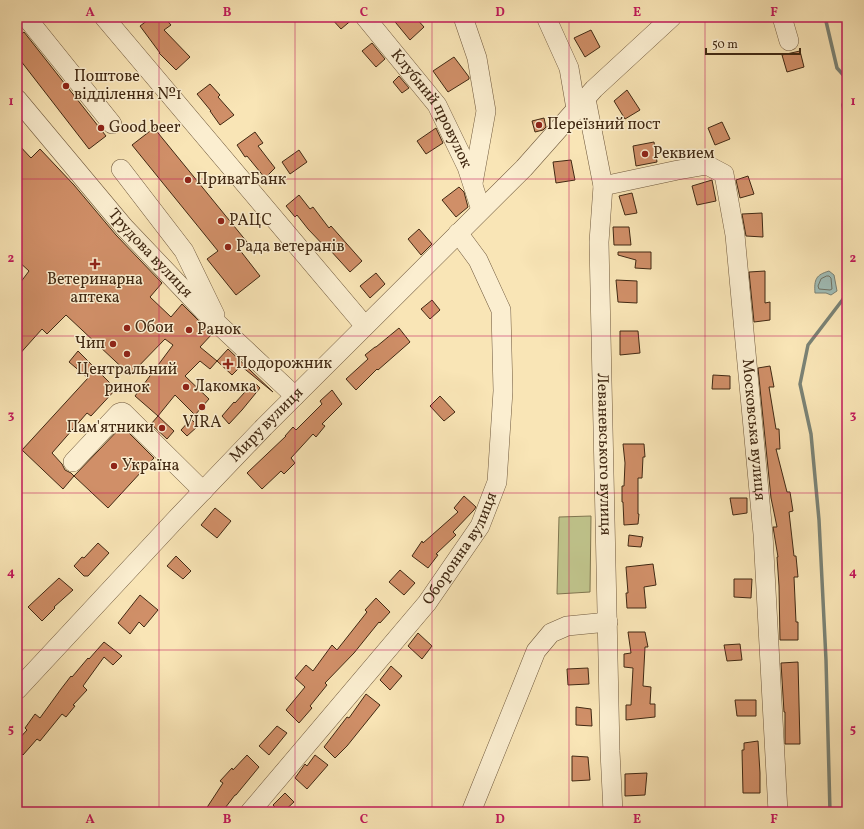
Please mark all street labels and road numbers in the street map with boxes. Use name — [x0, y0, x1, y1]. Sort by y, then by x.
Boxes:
street label: Клубний провулок — [385, 45, 477, 172]
street label: Трудова вулиця — [102, 204, 197, 303]
street label: Московська вулиця — [736, 358, 771, 502]
street label: Леваневського вулиця — [591, 373, 616, 536]
street label: Миру вулиця — [225, 383, 309, 468]
street label: Оборонна вулиця — [418, 489, 503, 610]

